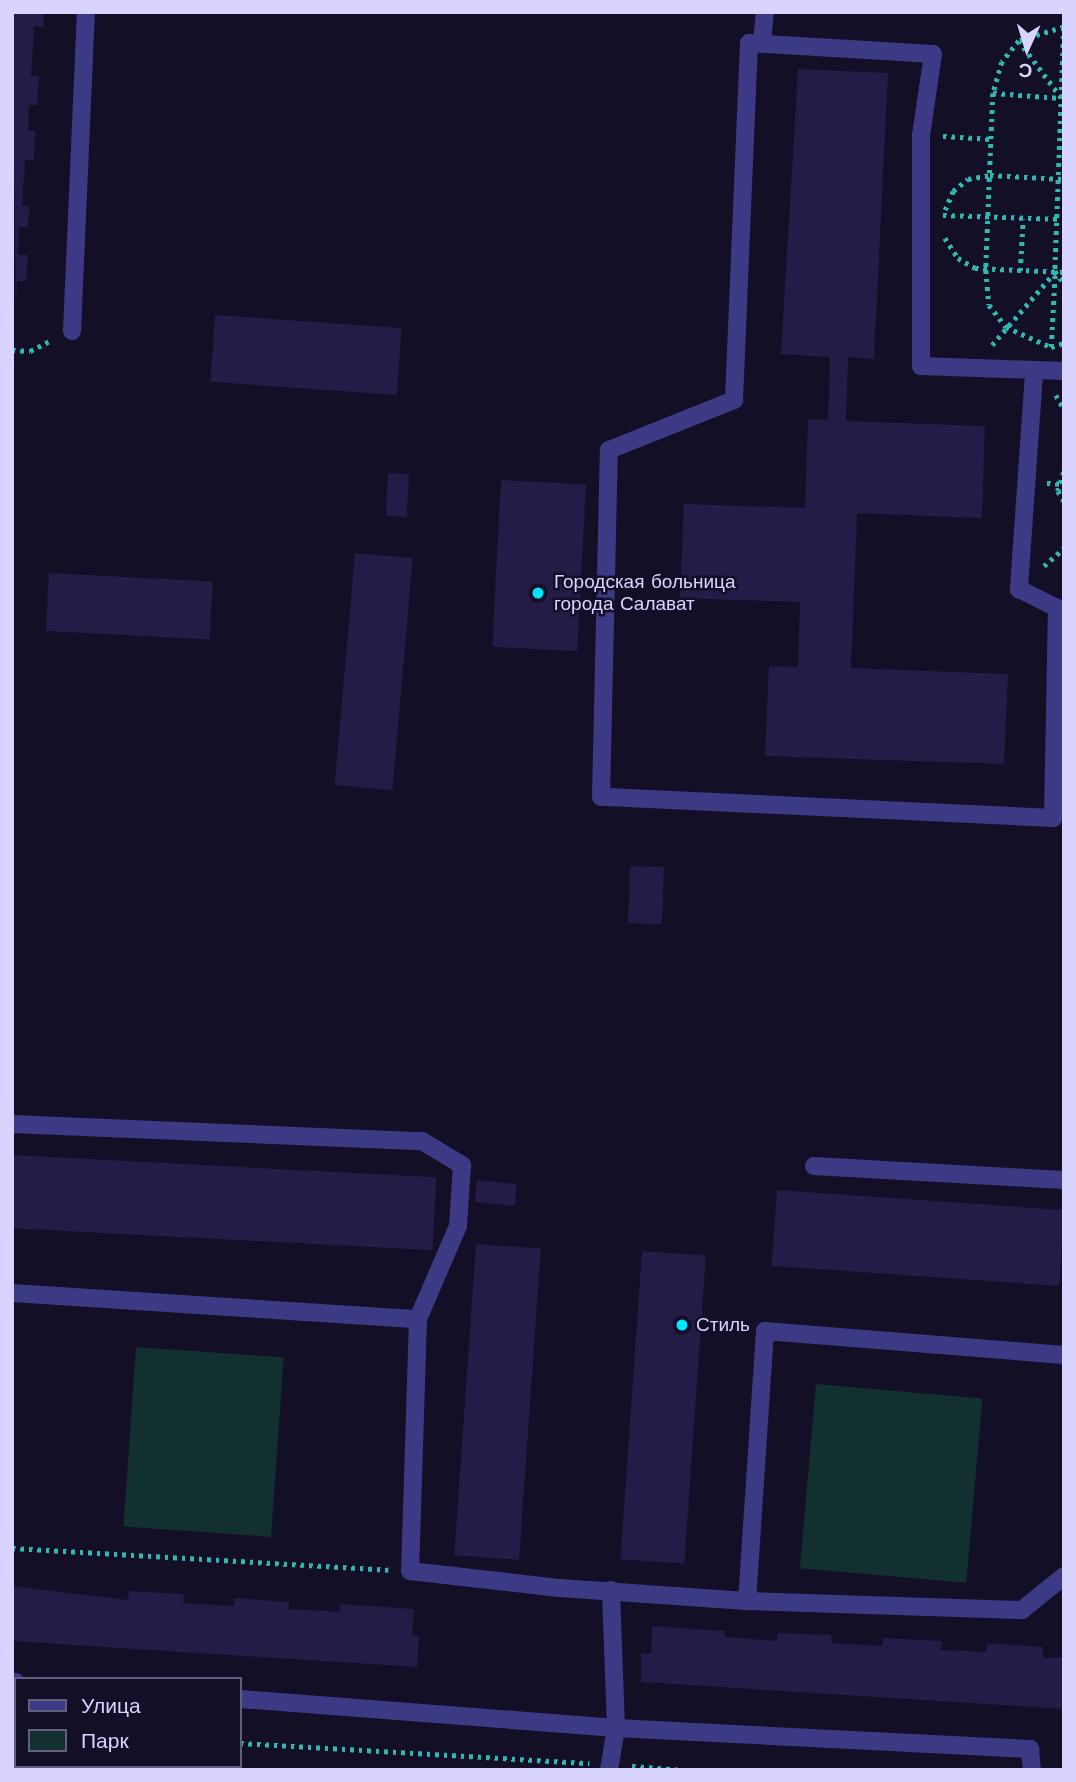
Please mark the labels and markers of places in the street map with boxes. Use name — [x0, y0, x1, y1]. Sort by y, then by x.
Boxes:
place label: Городская больница города Салават — [554, 571, 736, 615]
marker: Городская больница города Салават — [528, 583, 548, 603]
place label: Стиль — [696, 1314, 750, 1336]
marker: Стиль — [674, 1317, 690, 1333]

